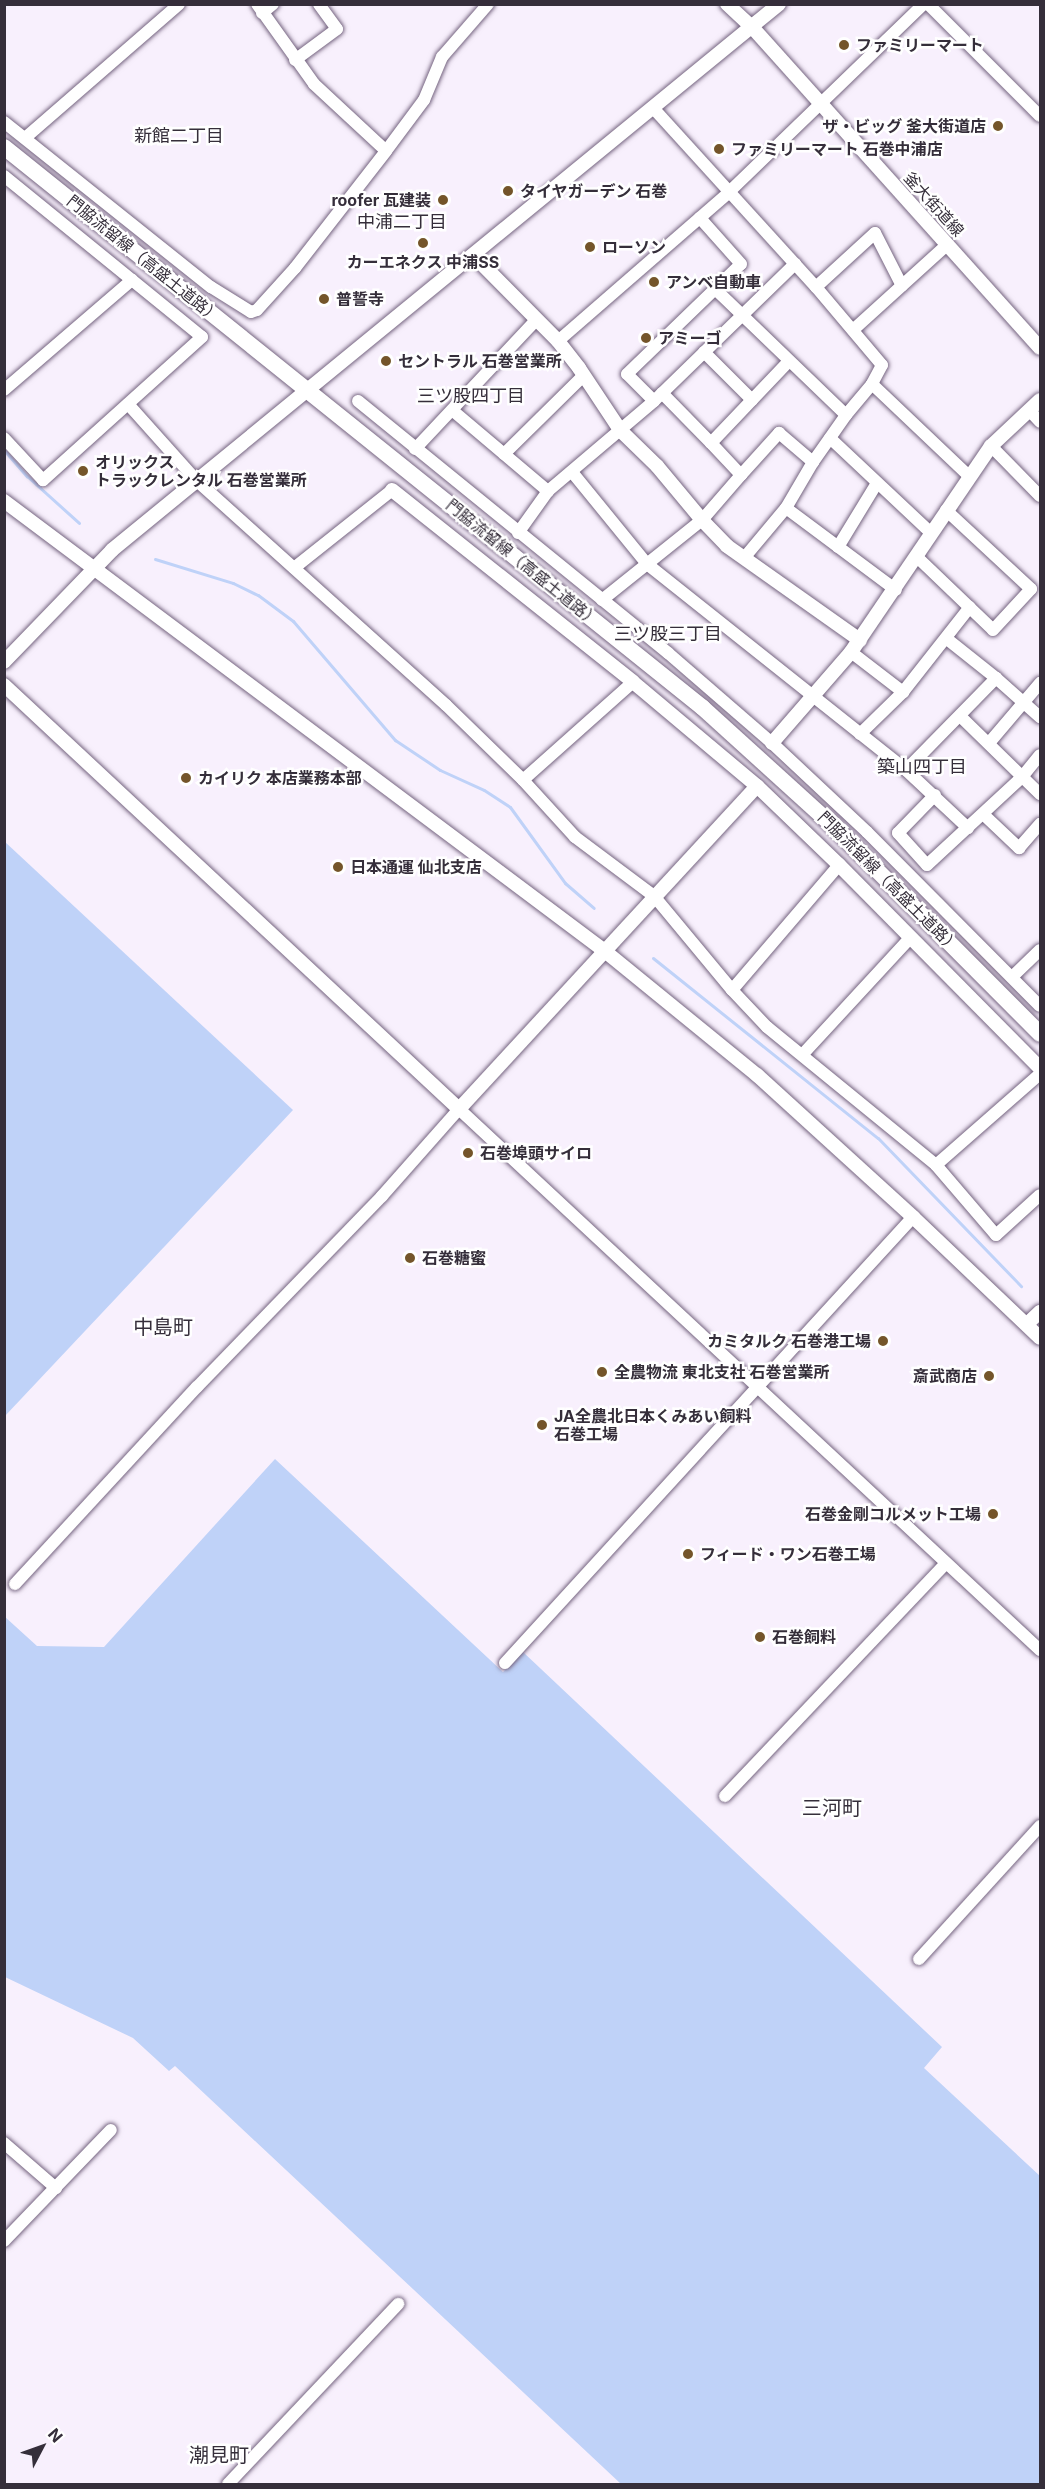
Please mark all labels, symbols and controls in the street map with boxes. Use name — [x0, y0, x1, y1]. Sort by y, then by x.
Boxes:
place label: ファミリーマート — [856, 35, 984, 55]
marker: ファミリーマート — [837, 38, 851, 52]
place label: ザ・ビッグ 釜大街道店 — [822, 116, 986, 136]
marker: ザ・ビッグ 釜大街道店 — [991, 119, 1005, 133]
district label: 新館二丁目 — [134, 125, 224, 147]
place label: ファミリーマート 石巻中浦店 — [731, 139, 943, 159]
marker: ファミリーマート 石巻中浦店 — [712, 142, 726, 156]
street label: 釜大街道線 — [900, 168, 968, 240]
place label: タイヤガーデン 石巻 — [520, 181, 668, 201]
marker: タイヤガーデン 石巻 — [501, 184, 515, 198]
place label: roofer 瓦建装 — [331, 190, 431, 210]
street label: 門脇流留線（高盛土道路） — [63, 191, 225, 327]
marker: roofer 瓦建装 — [436, 193, 450, 207]
district label: 中浦二丁目 — [357, 211, 447, 233]
marker: カーエネクス 中浦SS — [416, 236, 430, 250]
place label: ローソン — [602, 237, 666, 257]
marker: ローソン — [583, 240, 597, 254]
place label: カーエネクス 中浦SS — [347, 252, 499, 272]
place label: アンベ自動車 — [666, 272, 762, 292]
marker: アンベ自動車 — [647, 275, 661, 289]
place label: 普誓寺 — [336, 289, 384, 309]
marker: 普誓寺 — [317, 292, 331, 306]
place label: アミーゴ — [658, 328, 722, 348]
marker: アミーゴ — [639, 331, 653, 345]
place label: セントラル 石巻営業所 — [398, 351, 562, 371]
marker: セントラル 石巻営業所 — [379, 354, 393, 368]
district label: 三ツ股四丁目 — [417, 385, 525, 407]
place label: オリックス トラックレンタル 石巻営業所 — [95, 452, 307, 490]
marker: オリックス トラックレンタル 石巻営業所 — [76, 464, 90, 478]
street label: 門脇流留線（高盛土道路） — [442, 495, 604, 631]
district label: 三ツ股三丁目 — [614, 623, 722, 645]
district label: 築山四丁目 — [877, 756, 967, 778]
place label: カイリク 本店業務本部 — [198, 768, 362, 788]
marker: カイリク 本店業務本部 — [179, 771, 193, 785]
street label: 門脇流留線（高盛土道路） — [814, 807, 964, 957]
place label: 日本通運 仙北支店 — [350, 857, 482, 877]
marker: 日本通運 仙北支店 — [331, 860, 345, 874]
place label: 石巻埠頭サイロ — [480, 1143, 592, 1163]
marker: 石巻埠頭サイロ — [461, 1146, 475, 1160]
place label: 石巻糖蜜 — [422, 1248, 486, 1268]
marker: 石巻糖蜜 — [403, 1251, 417, 1265]
district label: 中島町 — [133, 1315, 193, 1339]
place label: カミタルク 石巻港工場 — [707, 1331, 871, 1351]
marker: カミタルク 石巻港工場 — [876, 1334, 890, 1348]
place label: 全農物流 東北支社 石巻営業所 — [614, 1362, 830, 1382]
marker: 全農物流 東北支社 石巻営業所 — [595, 1365, 609, 1379]
place label: 斎武商店 — [913, 1366, 977, 1386]
marker: 斎武商店 — [982, 1369, 996, 1383]
place label: JA全農北日本くみあい飼料 石巻工場 — [554, 1406, 751, 1444]
marker: JA全農北日本くみあい飼料 石巻工場 — [535, 1418, 549, 1432]
place label: 石巻金剛コルメット工場 — [805, 1504, 981, 1524]
marker: 石巻金剛コルメット工場 — [986, 1507, 1000, 1521]
place label: フィード・ワン石巻工場 — [700, 1544, 876, 1564]
marker: フィード・ワン石巻工場 — [681, 1547, 695, 1561]
place label: 石巻飼料 — [772, 1627, 836, 1647]
marker: 石巻飼料 — [753, 1630, 767, 1644]
district label: 三河町 — [802, 1796, 862, 1820]
north arrow — [12, 2417, 72, 2477]
text: N — [44, 2424, 67, 2446]
district label: 潮見町 — [189, 2443, 249, 2467]

